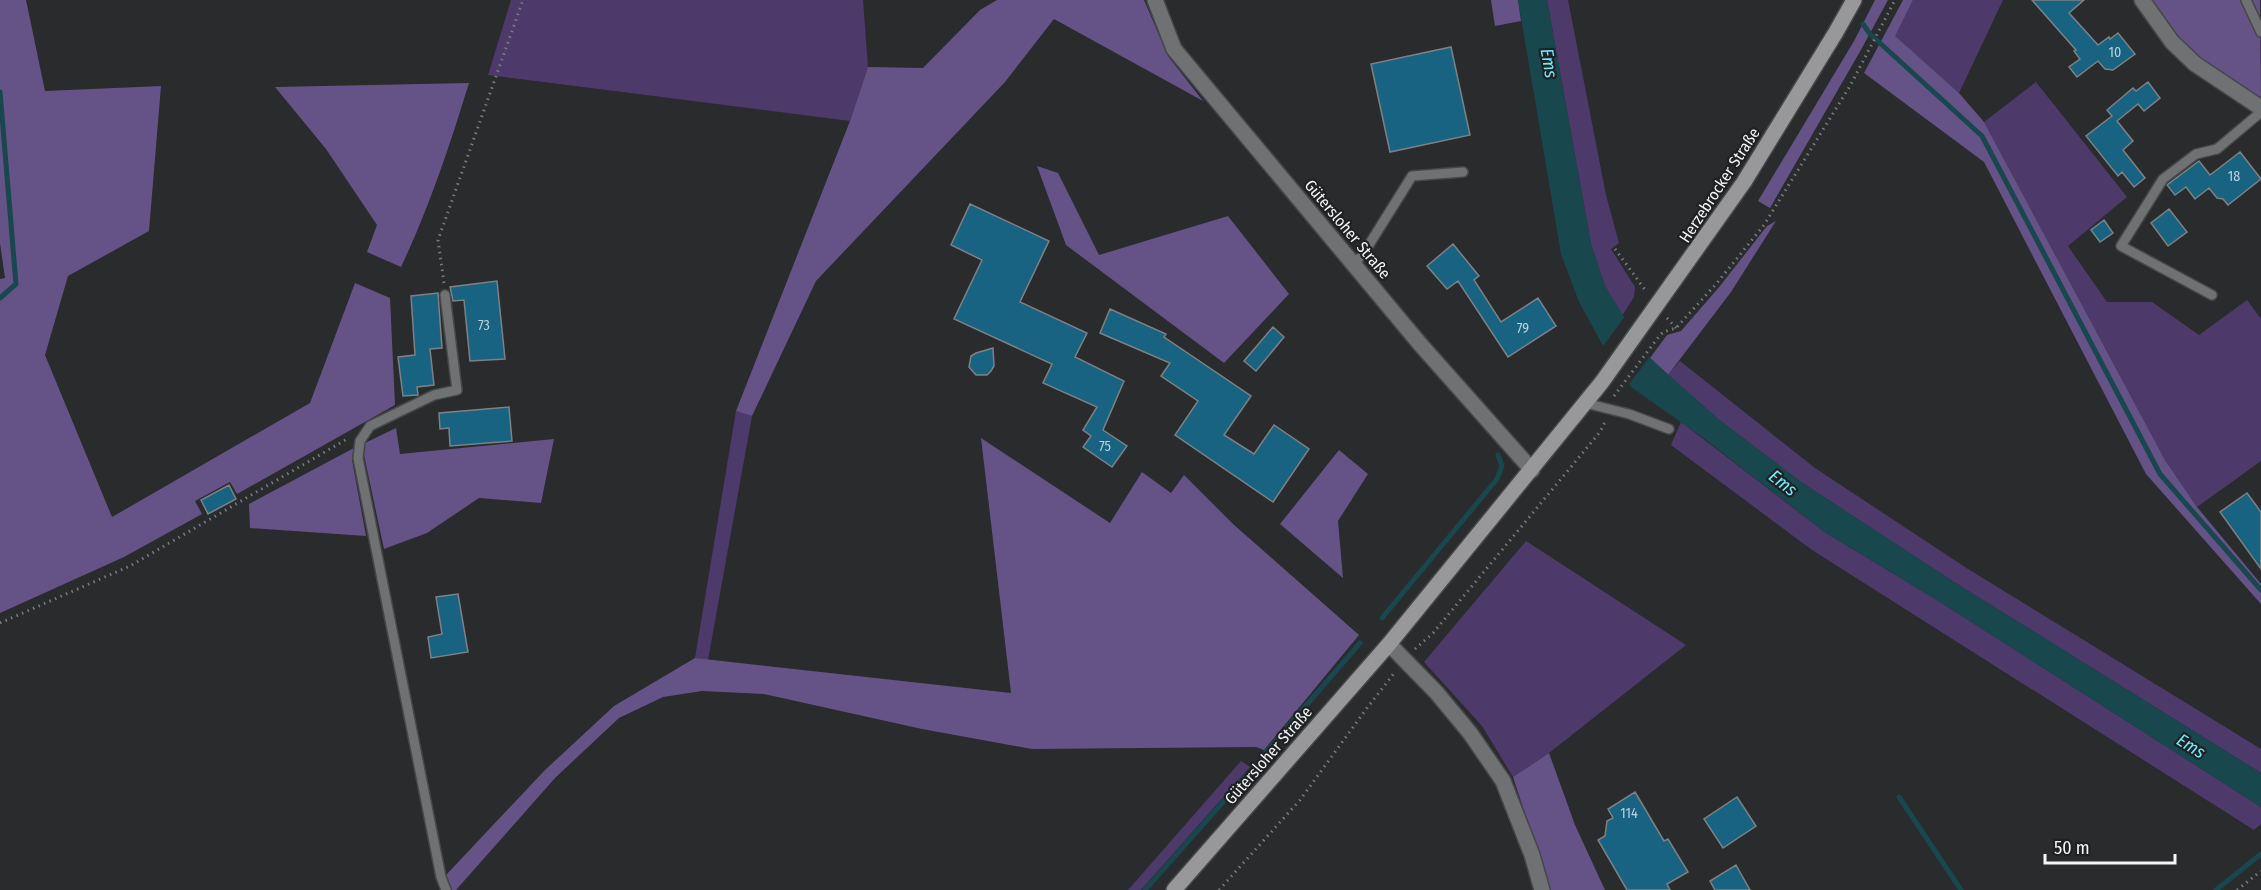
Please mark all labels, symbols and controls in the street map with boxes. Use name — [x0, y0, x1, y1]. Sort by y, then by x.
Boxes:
house number: 10 — [2109, 44, 2121, 61]
water label: Ems — [1536, 46, 1562, 80]
street label: Herzebrocker Straße — [1675, 124, 1764, 246]
house number: 18 — [2228, 168, 2240, 185]
street label: Gütersloher Straße — [1301, 176, 1395, 283]
house number: 73 — [478, 317, 490, 334]
house number: 79 — [1517, 320, 1529, 337]
house number: 75 — [1099, 438, 1111, 455]
water label: Ems — [1765, 465, 1802, 501]
street label: Gütersloher Straße — [1221, 702, 1316, 808]
water label: Ems — [2173, 729, 2210, 763]
house number: 114 — [1620, 805, 1638, 822]
scale bar — [2045, 827, 2176, 865]
text: 50 m — [2054, 837, 2090, 859]

